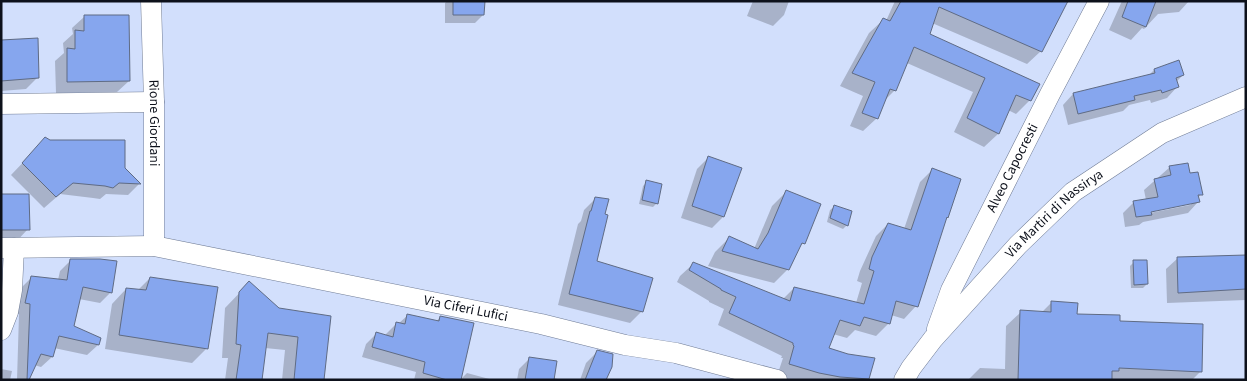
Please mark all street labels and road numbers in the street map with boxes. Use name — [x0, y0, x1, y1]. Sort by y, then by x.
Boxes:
street label: Rione Giordani — [143, 79, 164, 166]
street label: Alveo Capocresti — [982, 120, 1043, 216]
street label: Via Martiri di Nassirya — [1001, 165, 1107, 263]
street label: Via Ciferi Lufici — [422, 291, 510, 327]

